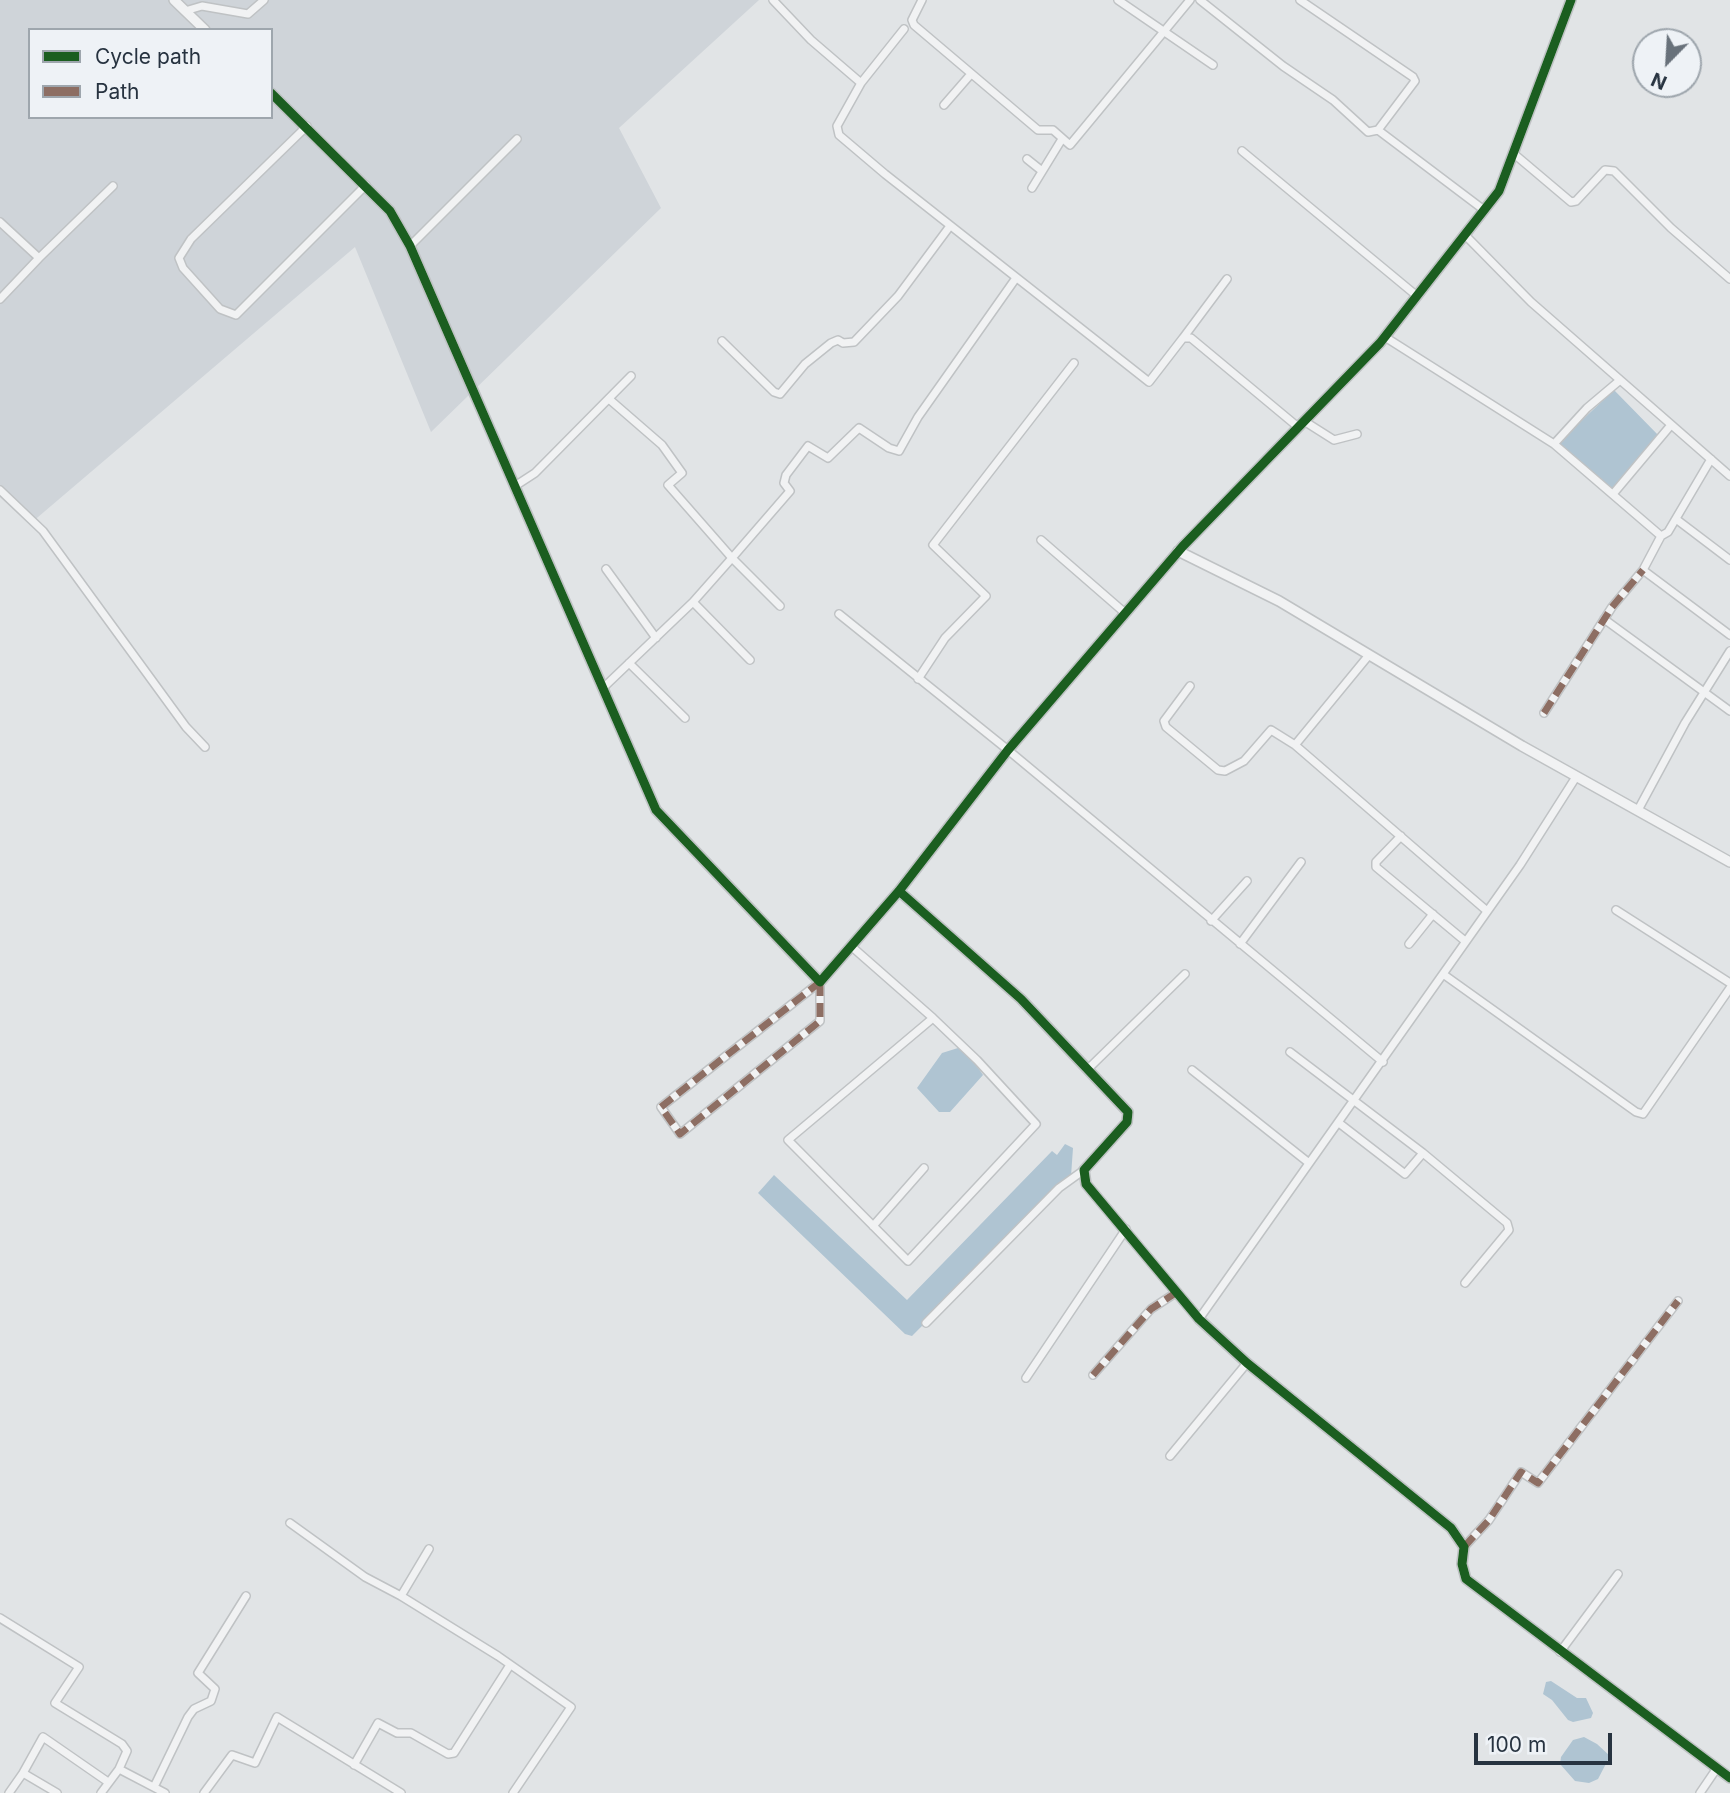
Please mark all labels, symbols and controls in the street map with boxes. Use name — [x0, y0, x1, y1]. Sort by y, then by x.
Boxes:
legend — [28, 28, 273, 119]
north arrow — [1632, 28, 1702, 98]
text: Cycle path — [95, 44, 201, 69]
text: N — [1648, 67, 1670, 94]
text: Path — [95, 79, 140, 104]
scale bar — [1478, 1720, 1616, 1764]
text: 100 m — [1487, 1732, 1546, 1757]

